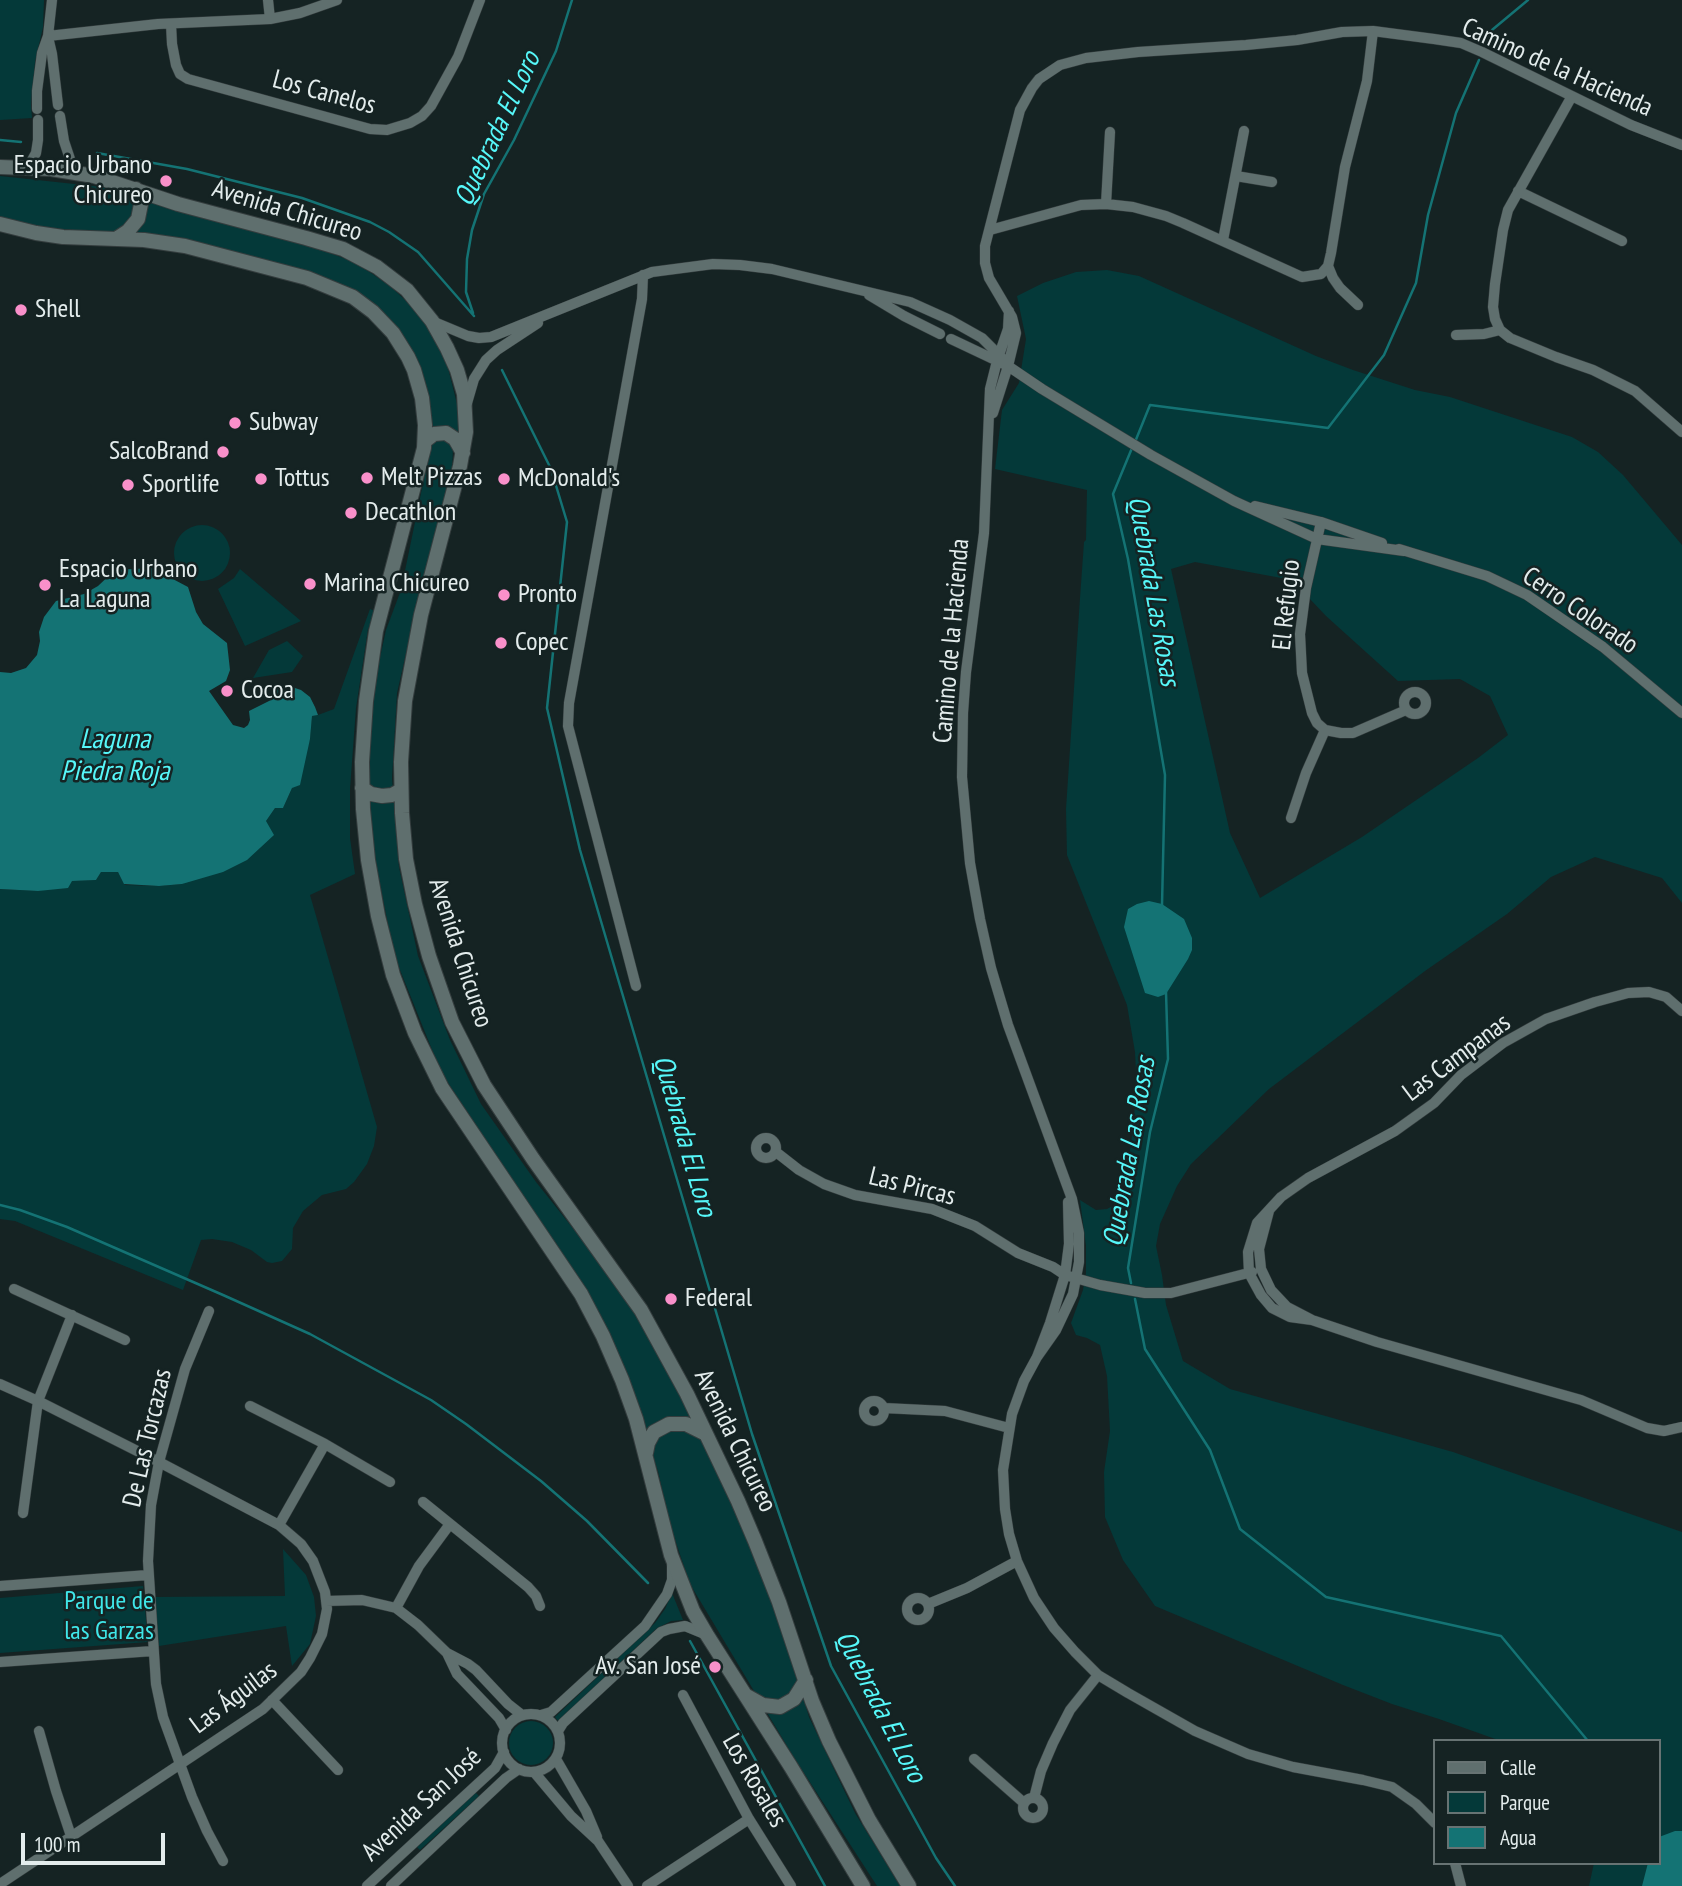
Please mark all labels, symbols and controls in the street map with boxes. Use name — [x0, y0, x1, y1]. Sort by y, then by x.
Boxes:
street label: Camino de la Hacienda — [1457, 12, 1657, 124]
water label: Quebrada El Loro — [448, 47, 548, 211]
street label: Los Canelos — [269, 64, 379, 122]
place label: Espacio Urbano Chicureo — [14, 150, 152, 212]
marker: Espacio Urbano Chicureo — [158, 173, 174, 189]
street label: Avenida Chicureo — [208, 173, 366, 249]
place label: Shell — [35, 294, 80, 326]
marker: Shell — [13, 302, 29, 318]
place label: Subway — [249, 407, 318, 439]
marker: Subway — [227, 415, 243, 431]
place label: SalcoBrand — [109, 436, 209, 468]
marker: SalcoBrand — [215, 444, 231, 460]
place label: Melt Pizzas — [381, 462, 482, 494]
place label: Tottus — [275, 463, 330, 495]
place label: McDonald's — [518, 463, 620, 495]
place label: Sportlife — [142, 469, 219, 501]
marker: Melt Pizzas — [359, 470, 375, 486]
marker: Tottus — [253, 471, 269, 487]
marker: McDonald's — [496, 471, 512, 487]
marker: Sportlife — [120, 477, 136, 493]
water label: Quebrada Las Rosas — [1120, 494, 1186, 688]
place label: Decathlon — [365, 497, 456, 529]
marker: Decathlon — [343, 505, 359, 521]
street label: Camino de la Hacienda — [928, 537, 976, 745]
place label: Espacio Urbano La Laguna — [59, 554, 197, 616]
street label: El Refugio — [1267, 558, 1307, 652]
street label: Cerro Colorado — [1516, 561, 1644, 661]
place label: Marina Chicureo — [324, 568, 469, 600]
marker: Marina Chicureo — [302, 576, 318, 592]
marker: Espacio Urbano La Laguna — [37, 577, 53, 593]
place label: Pronto — [518, 579, 577, 611]
marker: Pronto — [496, 587, 512, 603]
place label: Copec — [515, 627, 569, 659]
marker: Copec — [493, 635, 509, 651]
place label: Cocoa — [241, 675, 294, 707]
marker: Cocoa — [219, 683, 235, 699]
water label: Laguna Piedra Roja — [61, 723, 169, 789]
street label: Avenida Chicureo — [421, 874, 499, 1032]
street label: Las Campanas — [1397, 1008, 1517, 1108]
water label: Quebrada El Loro — [645, 1052, 723, 1220]
water label: Quebrada Las Rosas — [1097, 1055, 1163, 1249]
street label: Las Pircas — [866, 1161, 958, 1213]
place label: Federal — [685, 1283, 752, 1315]
marker: Federal — [663, 1291, 679, 1307]
street label: Avenida Chicureo — [687, 1365, 783, 1517]
street label: De Las Torcazas — [117, 1366, 179, 1510]
park label: Parque de las Garzas — [64, 1586, 154, 1648]
water label: Quebrada El Loro — [827, 1625, 933, 1789]
place label: Av. San José — [595, 1651, 701, 1683]
street label: Las Águilas — [184, 1655, 284, 1741]
marker: Av. San José — [707, 1659, 723, 1675]
street label: Los Rosales — [715, 1729, 793, 1833]
legend — [1434, 1739, 1661, 1865]
street label: Avenida San José — [356, 1742, 488, 1868]
text: Calle — [1500, 1754, 1536, 1781]
text: Parque — [1500, 1789, 1550, 1816]
scale bar — [24, 1820, 168, 1864]
text: Agua — [1500, 1824, 1536, 1851]
text: 100 m — [34, 1831, 80, 1858]

